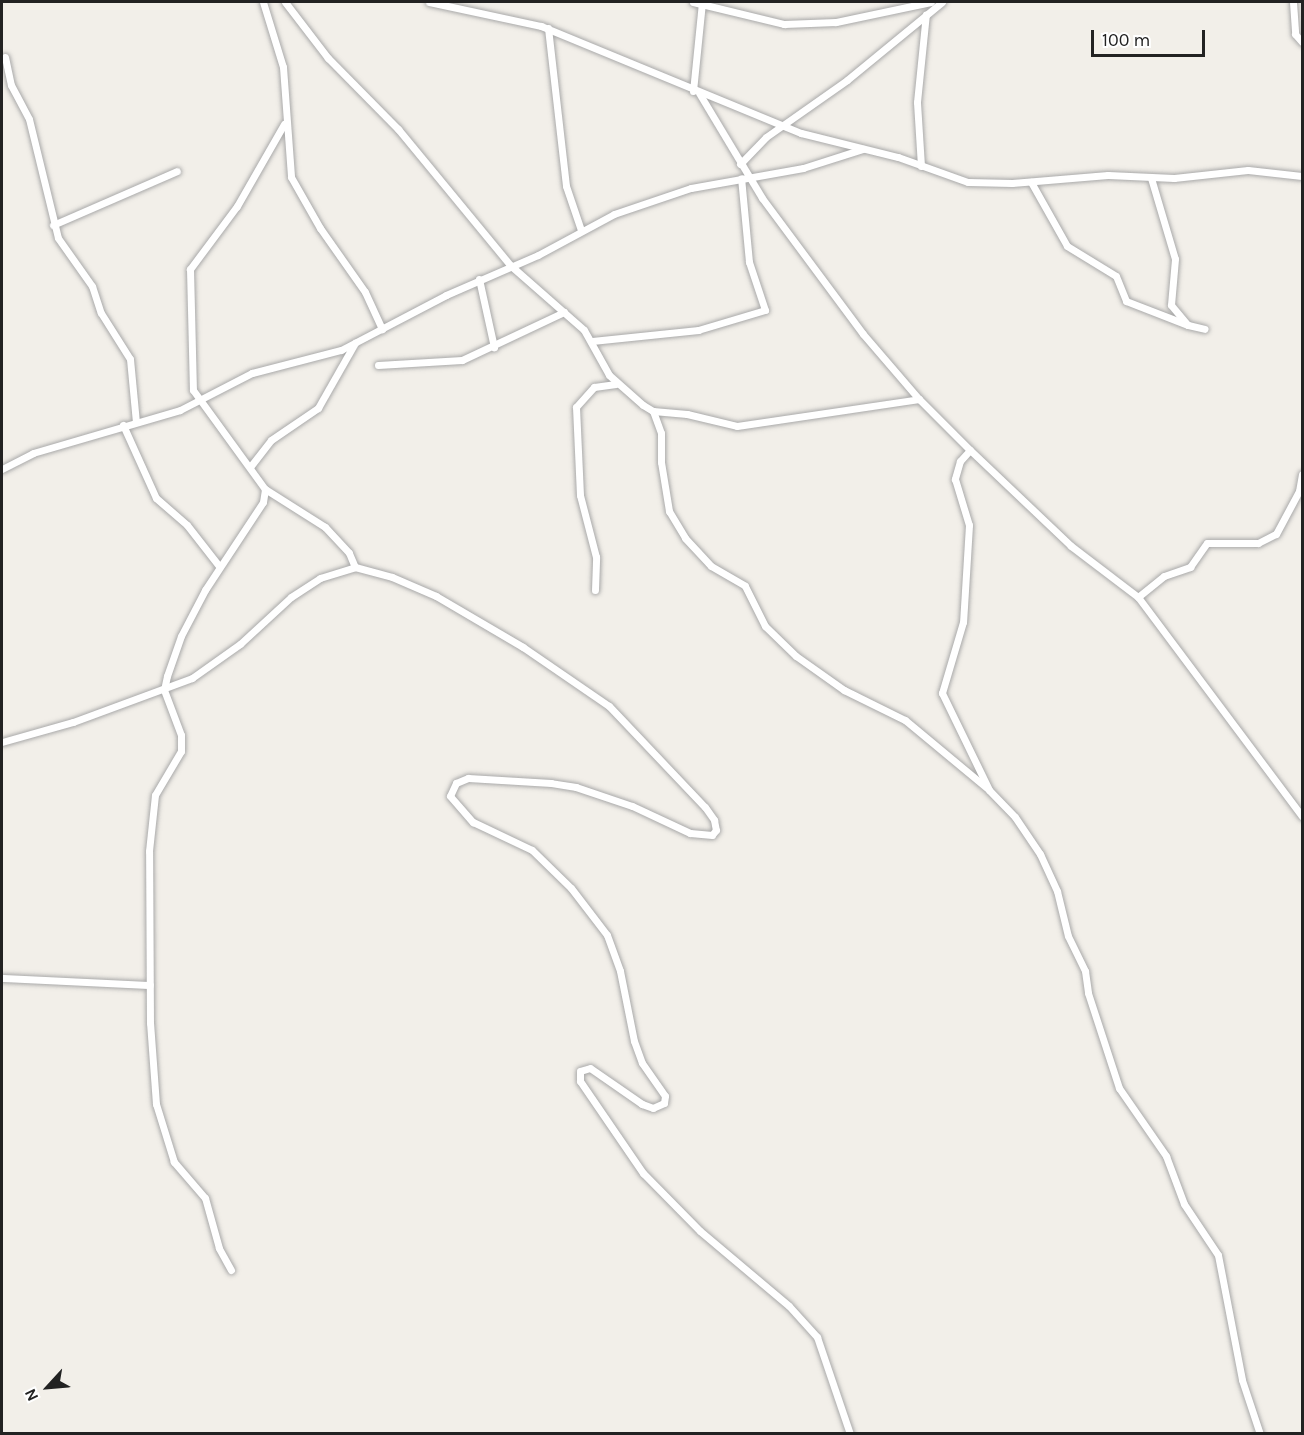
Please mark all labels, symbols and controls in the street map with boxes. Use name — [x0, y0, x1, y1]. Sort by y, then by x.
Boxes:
scale bar — [1094, 18, 1208, 56]
text: 100 m — [1102, 29, 1150, 51]
north arrow — [18, 1357, 78, 1417]
text: N — [20, 1386, 42, 1404]

